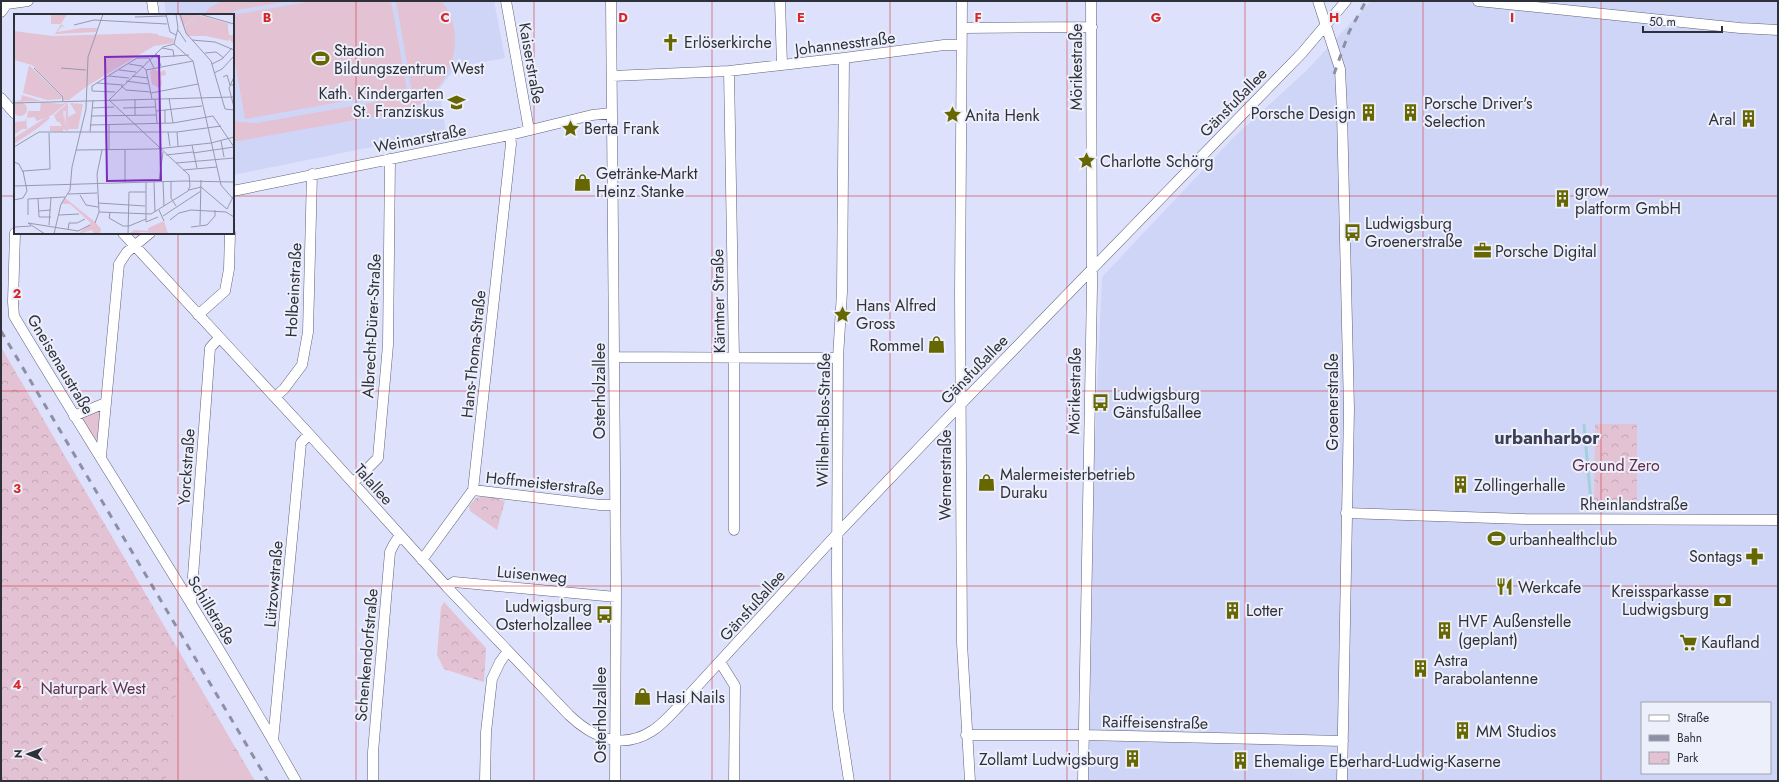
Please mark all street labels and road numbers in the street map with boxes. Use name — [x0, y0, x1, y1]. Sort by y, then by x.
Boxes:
street label: Kaiserstraße — [513, 21, 550, 105]
street label: Mörikestraße — [1065, 23, 1088, 111]
street label: Johannesstraße — [792, 26, 897, 61]
street label: Gänsfußallee — [1194, 63, 1272, 142]
street label: Weimarstraße — [372, 118, 468, 159]
street label: Holbeinstraße — [280, 242, 307, 338]
street label: Kärntner Straße — [706, 249, 731, 353]
street label: Albrecht-Dürer-Straße — [356, 253, 387, 399]
street label: Hans-Thoma-Straße — [455, 289, 492, 419]
street label: Gneisenaustraße — [22, 310, 100, 419]
street label: Gänsfußallee — [935, 330, 1013, 409]
street label: Osterholzallee — [588, 343, 611, 439]
street label: Mörikestraße — [1062, 347, 1087, 435]
street label: Wilhelm-Blos-Straße — [811, 353, 836, 487]
street label: Groenerstraße — [1321, 353, 1344, 451]
street label: Yorckstraße — [172, 428, 201, 506]
street label: Wernerstraße — [934, 429, 957, 521]
street label: Talallee — [349, 459, 398, 510]
street label: Hoffmeisterstraße — [485, 466, 605, 501]
street label: Rheinlandstraße — [1580, 493, 1688, 516]
street label: Lützowstraße — [258, 540, 289, 628]
street label: Luisenweg — [496, 560, 568, 589]
street label: Gänsfußallee — [714, 565, 791, 646]
street label: Schillstraße — [182, 571, 241, 649]
street label: Schenkendorfstraße — [349, 588, 384, 723]
street label: Osterholzallee — [589, 667, 612, 763]
street label: Raiffeisenstraße — [1102, 710, 1208, 735]

